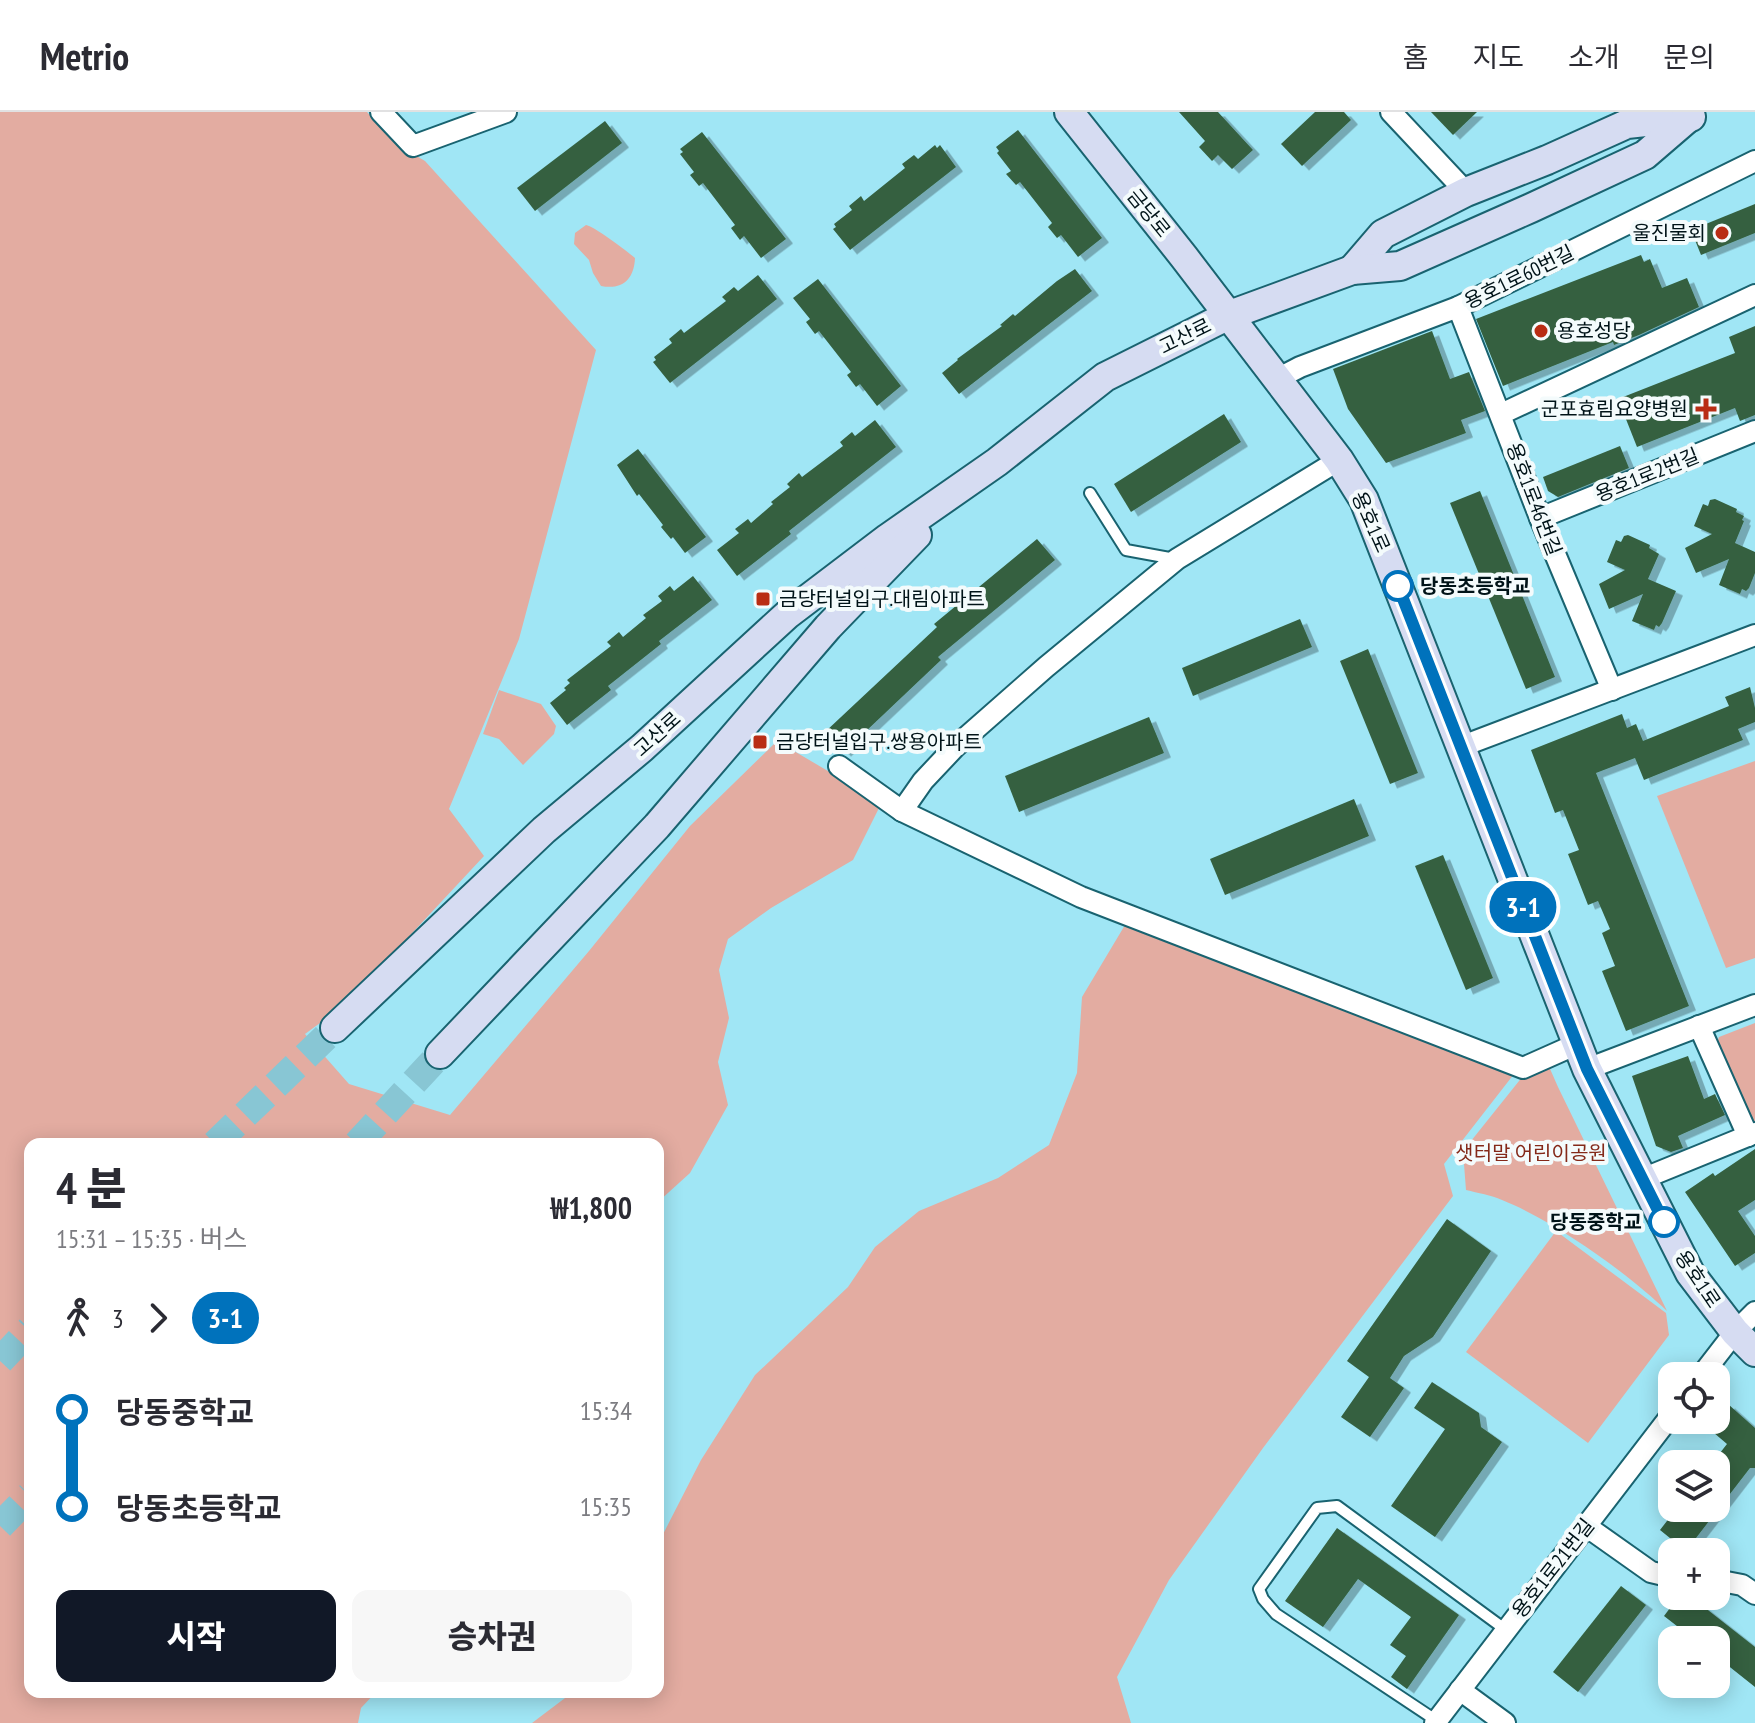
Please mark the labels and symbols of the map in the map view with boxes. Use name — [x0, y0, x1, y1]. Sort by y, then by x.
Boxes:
street label: 금당로 — [1122, 183, 1176, 243]
place label: 울진물회 — [1632, 220, 1706, 246]
marker: 울진물회 — [1713, 224, 1731, 242]
street label: 용호1로60번길 — [1460, 239, 1578, 315]
street label: 고산로 — [1154, 312, 1216, 360]
place label: 용호성당 — [1557, 318, 1631, 344]
marker: 용호성당 — [1532, 322, 1550, 340]
place label: 군포효림요양병원 — [1541, 396, 1688, 422]
marker: 군포효림요양병원 — [1695, 398, 1717, 420]
street label: 용호1로46번길 — [1501, 439, 1567, 559]
street label: 용호1로2번길 — [1591, 442, 1703, 508]
street label: 용호1로 — [1346, 487, 1396, 557]
marker: 당동초등학교 — [1383, 571, 1413, 601]
place label: 당동초등학교 — [1420, 573, 1530, 599]
place label: 금당터널입구.대림아파트 — [779, 586, 985, 612]
marker: 금당터널입구.대림아파트 — [754, 590, 772, 608]
street label: 고산로 — [628, 706, 686, 762]
place label: 금당터널입구.쌍용아파트 — [776, 729, 982, 755]
marker: 금당터널입구.쌍용아파트 — [751, 733, 769, 751]
line badge: 3-1 — [1477, 881, 1569, 933]
park label: 샛터말 어린이공원 — [1455, 1140, 1607, 1166]
marker: 당동중학교 — [1649, 1207, 1679, 1237]
place label: 당동중학교 — [1550, 1209, 1642, 1235]
street label: 용호1로 — [1669, 1245, 1727, 1313]
street label: 용호1로21번길 — [1506, 1513, 1600, 1623]

